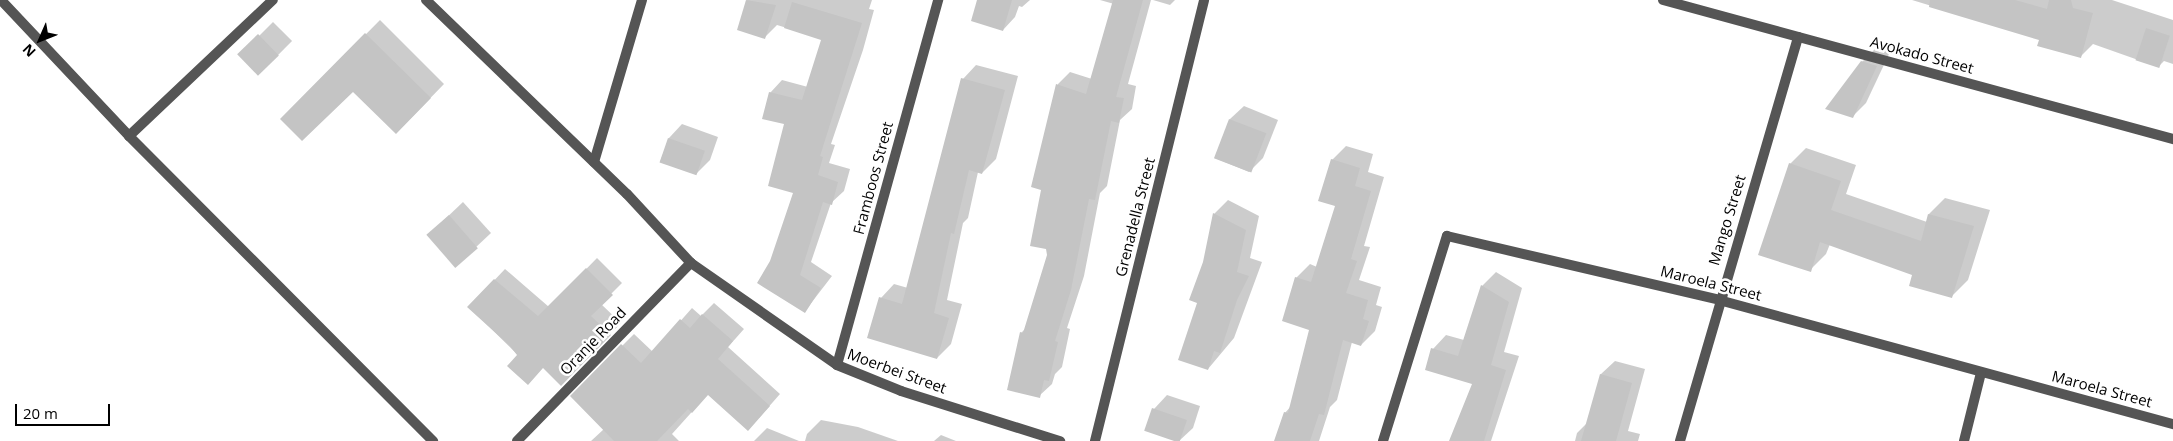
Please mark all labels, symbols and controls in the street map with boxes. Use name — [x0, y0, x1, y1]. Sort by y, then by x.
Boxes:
north arrow — [15, 15, 65, 65]
street label: Avokado Street — [1868, 33, 1976, 77]
text: N — [18, 40, 40, 61]
street label: Framboos Street — [849, 120, 897, 236]
street label: Grenadella Street — [1111, 155, 1159, 279]
street label: Mango Street — [1705, 172, 1749, 268]
street label: Maroela Street — [1659, 262, 1763, 304]
street label: Oranje Road — [556, 303, 630, 379]
street label: Moerbei Street — [845, 345, 949, 397]
street label: Maroela Street — [2050, 367, 2154, 411]
scale bar — [18, 394, 112, 426]
text: 20 m — [23, 403, 58, 423]

